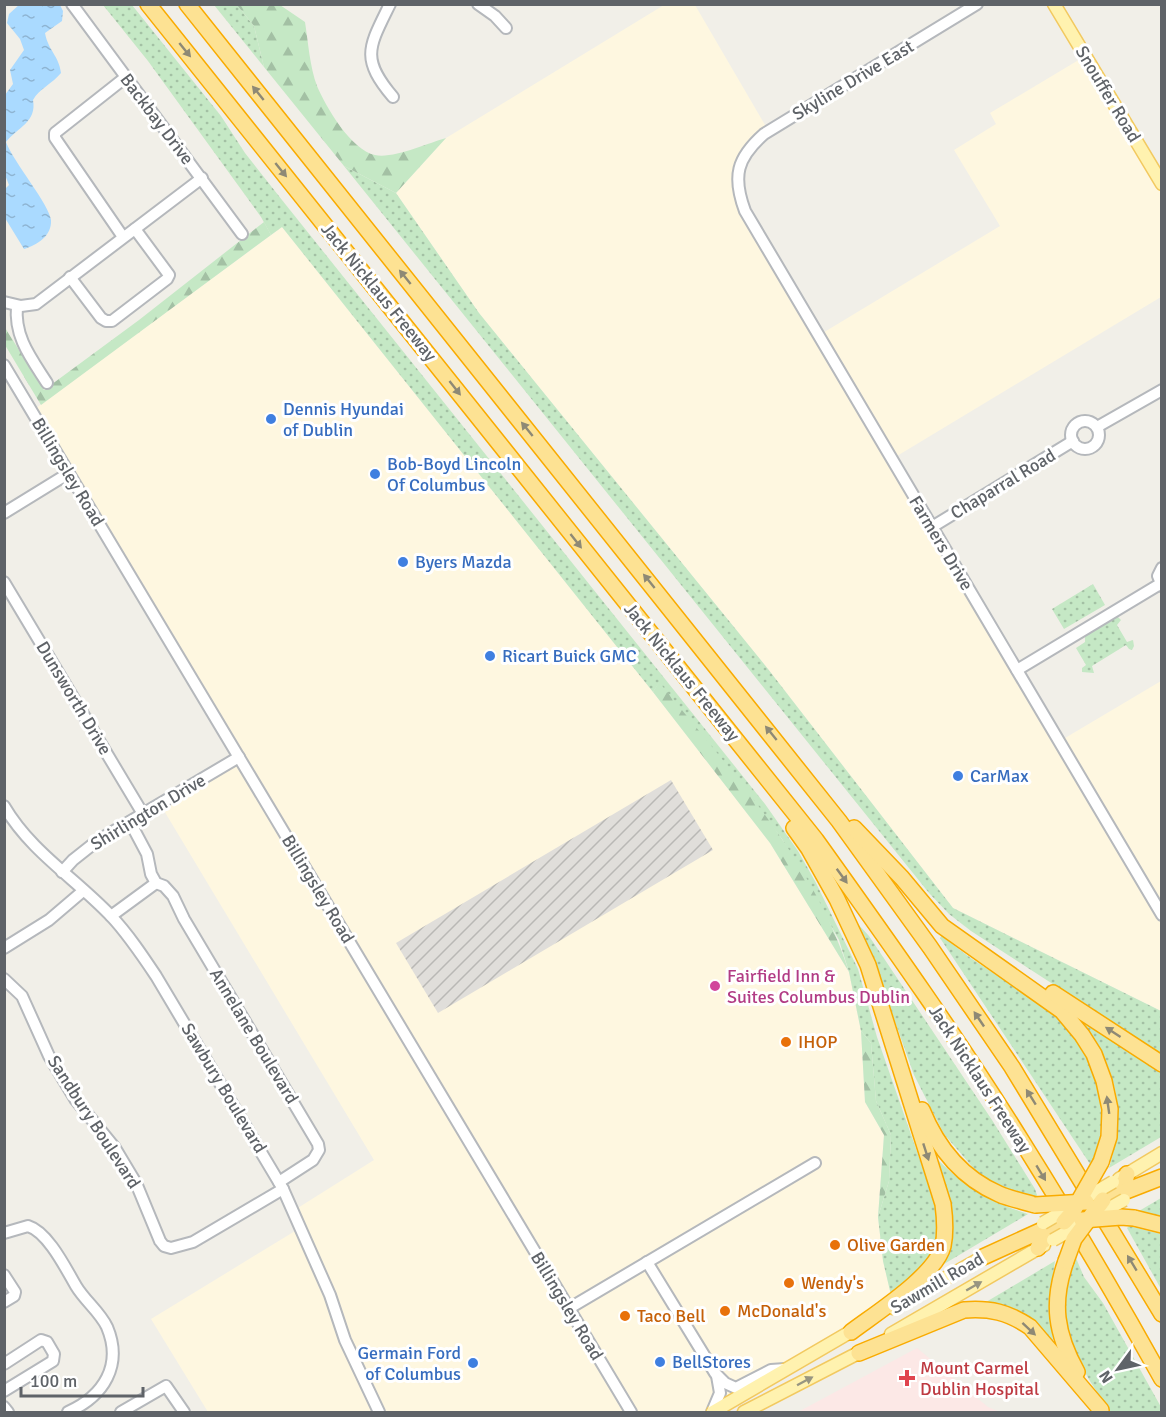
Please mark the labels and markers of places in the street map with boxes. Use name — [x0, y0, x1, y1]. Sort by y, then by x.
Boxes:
place label: Dennis Hyundai of Dublin — [283, 398, 404, 441]
marker: Dennis Hyundai of Dublin — [264, 412, 278, 426]
place label: Bob-Boyd Lincoln Of Columbus — [387, 453, 521, 496]
marker: Bob-Boyd Lincoln Of Columbus — [368, 467, 382, 481]
place label: Byers Mazda — [415, 551, 512, 573]
marker: Byers Mazda — [396, 555, 410, 569]
place label: Ricart Buick GMC — [502, 645, 637, 667]
marker: Ricart Buick GMC — [483, 649, 497, 663]
place label: CarMax — [970, 765, 1029, 787]
marker: CarMax — [951, 769, 965, 783]
place label: Fairfield Inn & Suites Columbus Dublin — [727, 965, 910, 1008]
marker: Fairfield Inn & Suites Columbus Dublin — [708, 979, 722, 993]
place label: IHOP — [798, 1031, 837, 1053]
marker: IHOP — [779, 1035, 793, 1049]
place label: Olive Garden — [847, 1234, 945, 1256]
marker: Olive Garden — [828, 1238, 842, 1252]
place label: Wendy's — [801, 1272, 864, 1294]
marker: Wendy's — [782, 1276, 796, 1290]
place label: McDonald's — [737, 1300, 826, 1322]
marker: McDonald's — [718, 1304, 732, 1318]
place label: Taco Bell — [637, 1305, 706, 1327]
marker: Taco Bell — [618, 1309, 632, 1323]
place label: Germain Ford of Columbus — [357, 1342, 461, 1385]
place label: BellStores — [672, 1351, 751, 1373]
marker: BellStores — [653, 1355, 667, 1369]
marker: Germain Ford of Columbus — [466, 1356, 480, 1370]
place label: Mount Carmel Dublin Hospital — [920, 1357, 1039, 1400]
marker: Mount Carmel Dublin Hospital — [898, 1369, 916, 1387]

